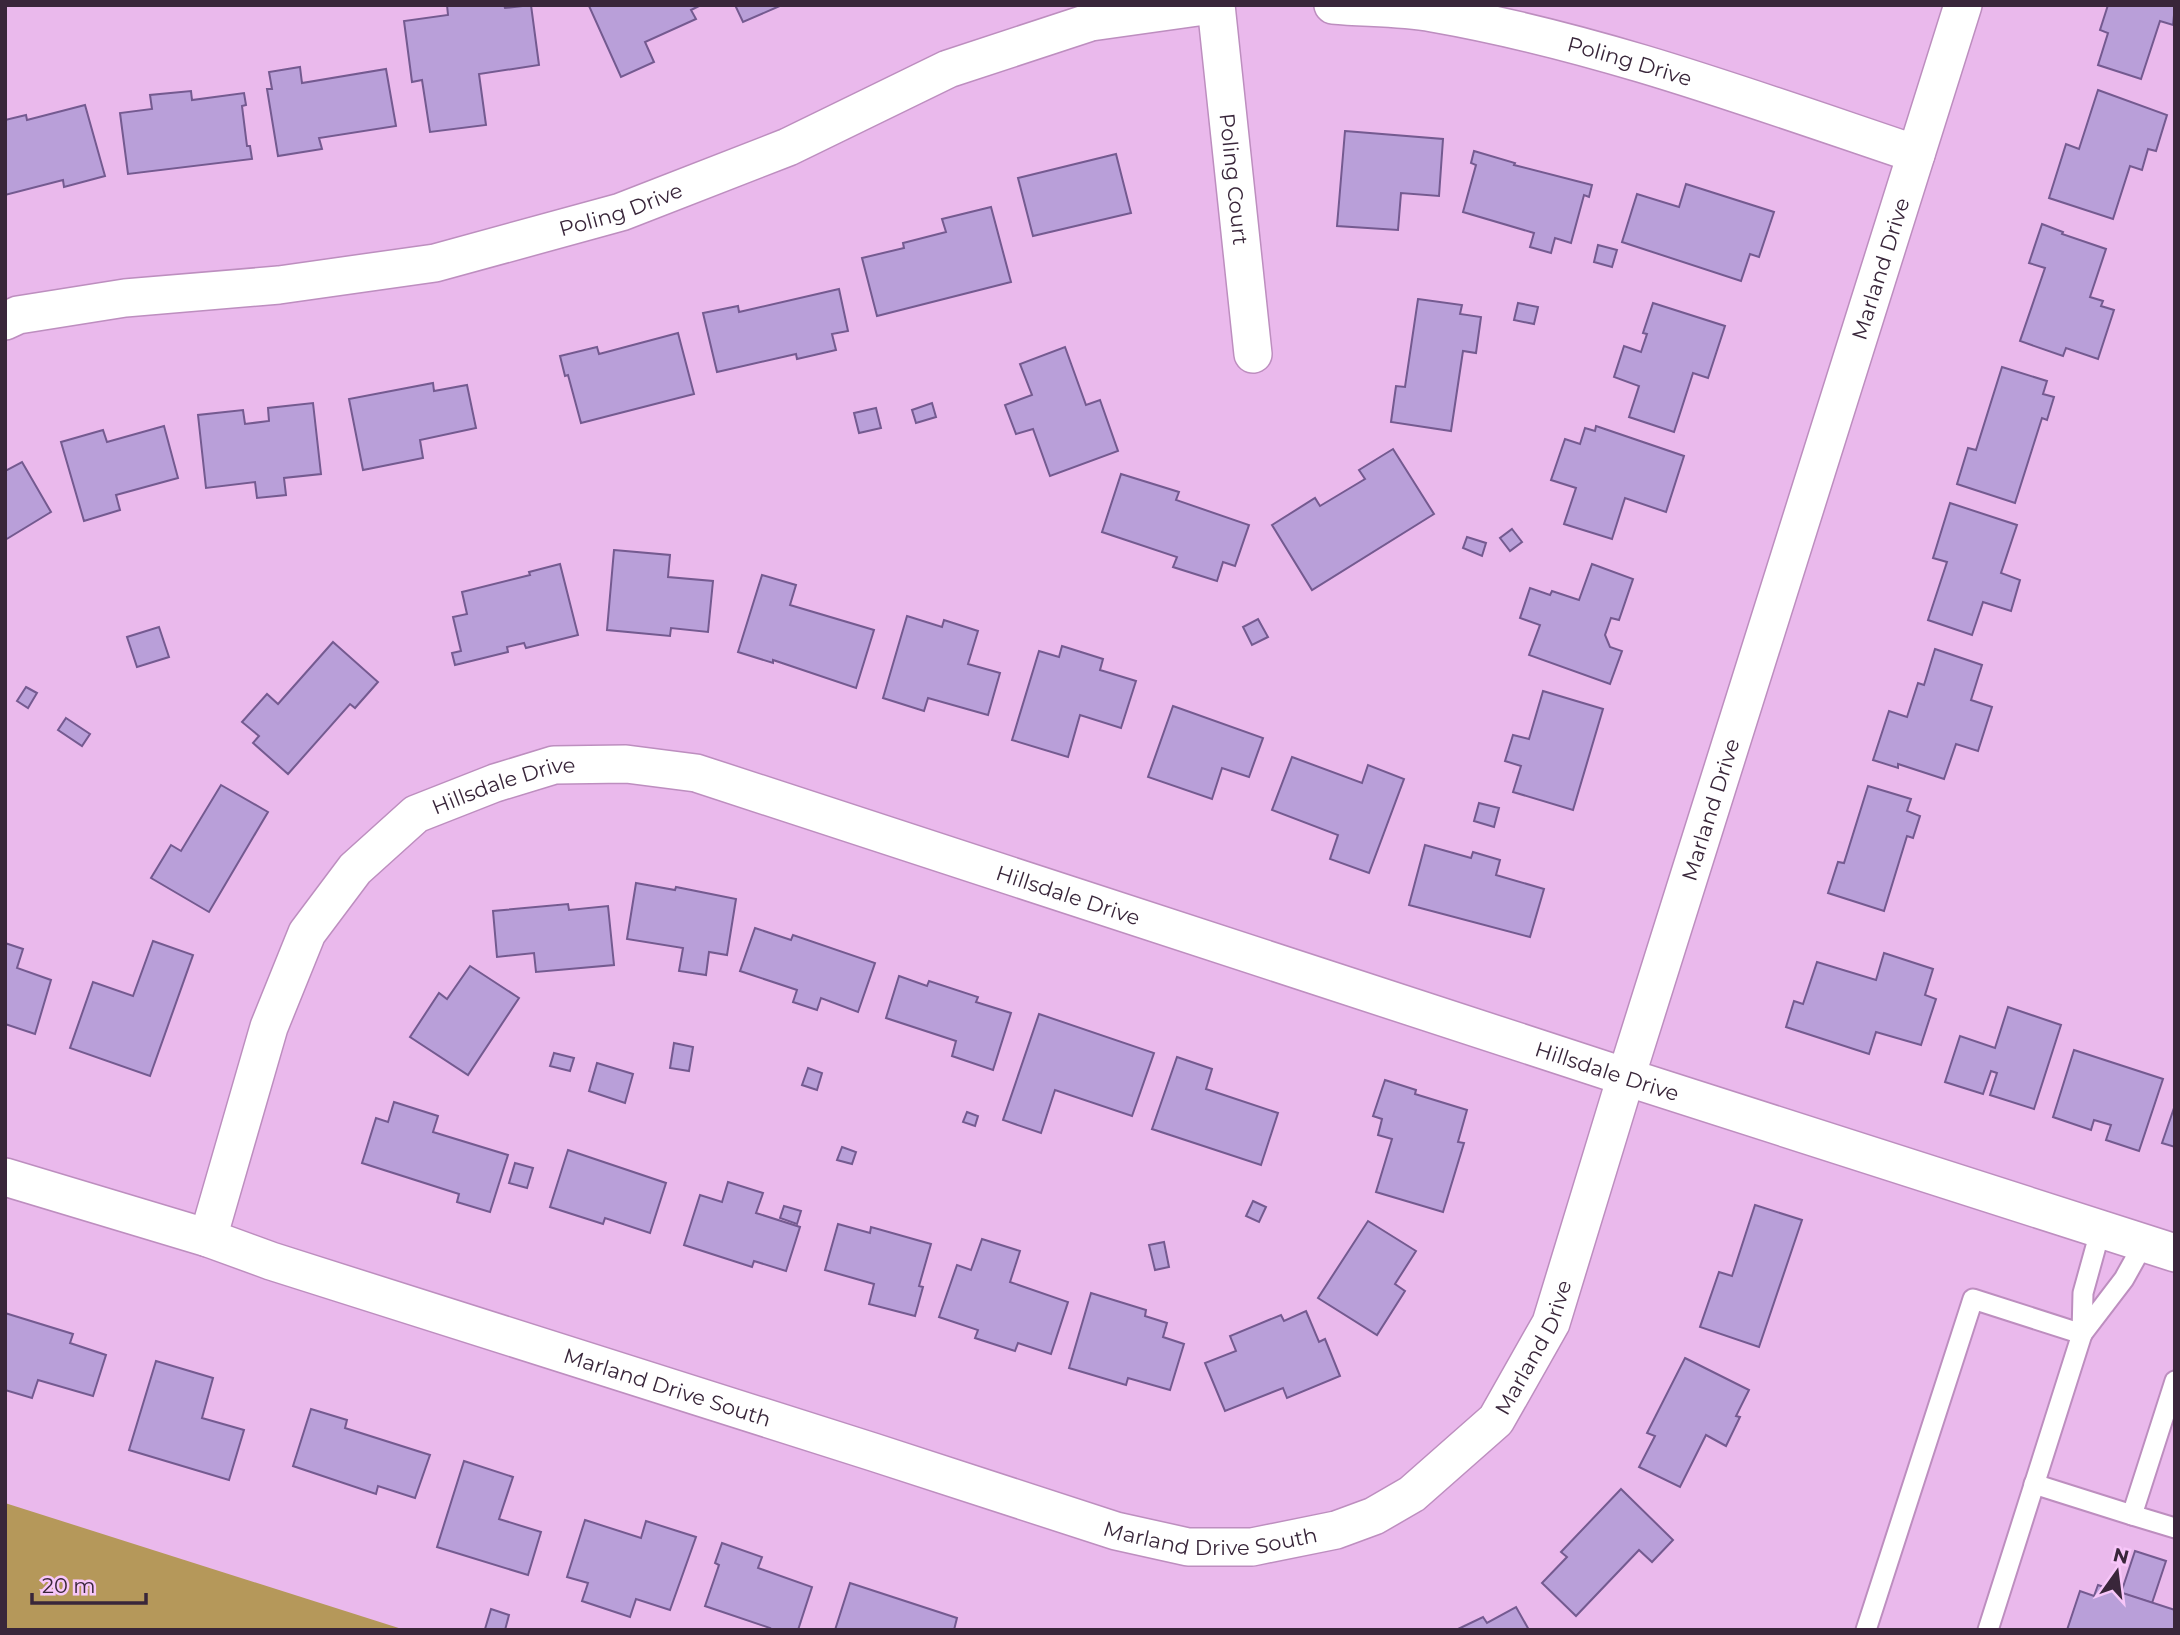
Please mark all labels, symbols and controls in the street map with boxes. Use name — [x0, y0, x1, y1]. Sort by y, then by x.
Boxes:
street label: Poling Drive — [1565, 31, 1695, 91]
street label: Poling Court — [1215, 112, 1254, 246]
street label: Poling Drive — [556, 177, 686, 241]
street label: Marland Drive — [1846, 194, 1914, 343]
street label: Marland Drive — [1676, 735, 1744, 884]
street label: Hillsdale Drive — [428, 752, 575, 819]
street label: Hillsdale Drive — [993, 860, 1143, 930]
street label: Hillsdale Drive — [1532, 1036, 1682, 1106]
street label: Marland Drive — [1489, 1277, 1576, 1419]
street label: Marland Drive South — [561, 1342, 774, 1431]
street label: Marland Drive South — [1100, 1515, 1319, 1560]
north arrow — [2082, 1537, 2152, 1607]
text: N — [2111, 1543, 2131, 1569]
scale bar — [32, 1562, 145, 1606]
text: 20 m — [42, 1573, 96, 1598]

